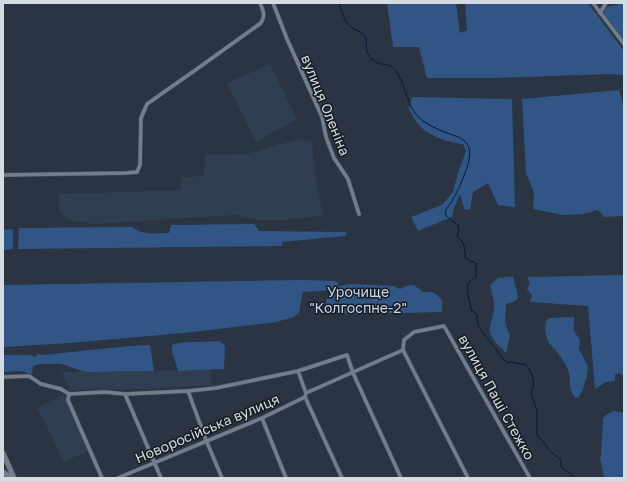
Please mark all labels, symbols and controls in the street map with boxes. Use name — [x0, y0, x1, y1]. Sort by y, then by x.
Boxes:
street label: вулиця Оленіна — [298, 52, 354, 158]
park label: Урочище "Колгоспне-2" — [309, 283, 407, 316]
street label: вулиця Паші Стежко — [455, 331, 539, 463]
street label: Новоросійська вулиця — [132, 390, 282, 466]

